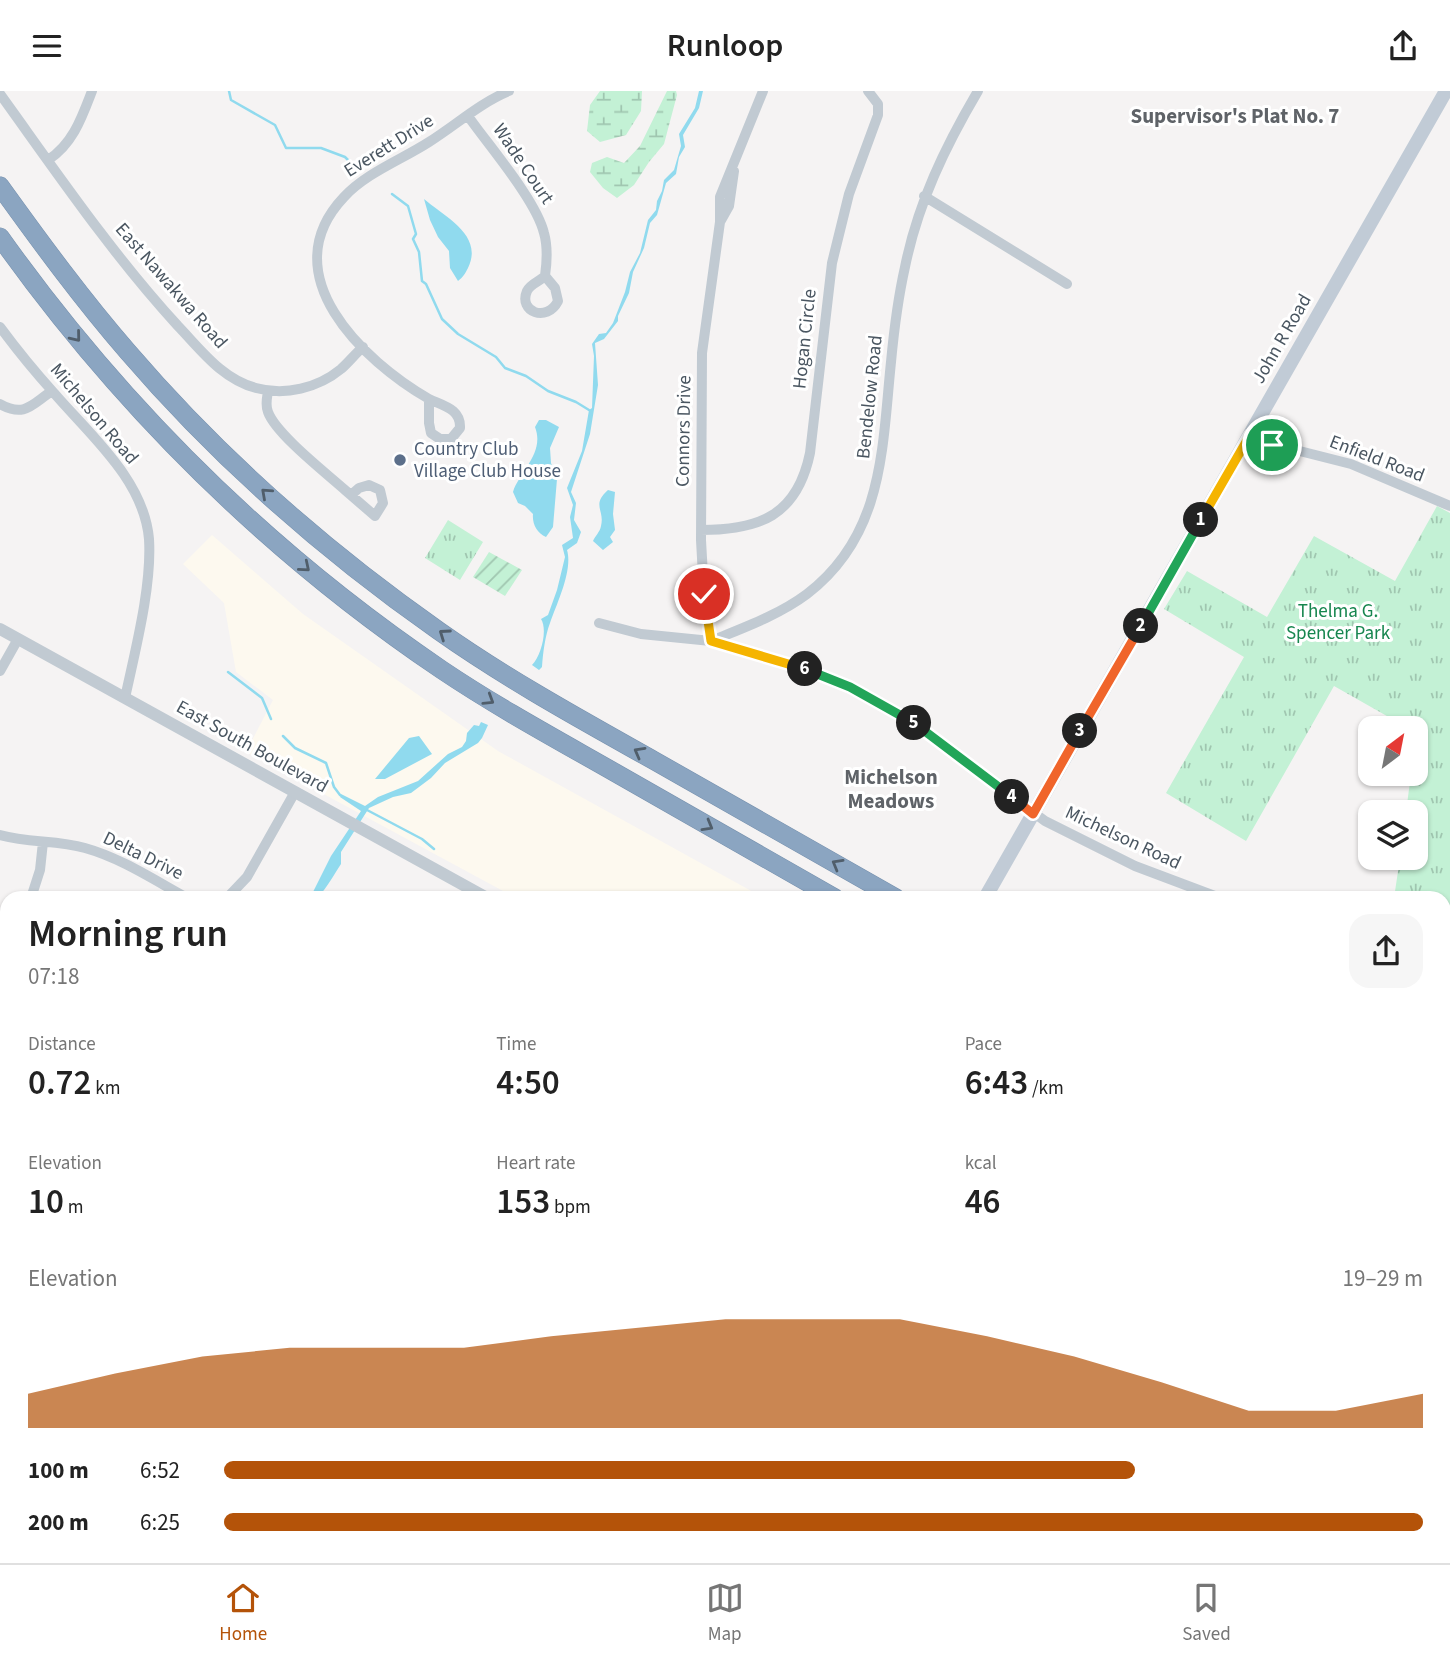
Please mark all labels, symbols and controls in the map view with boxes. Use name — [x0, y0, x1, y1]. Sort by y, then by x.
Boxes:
text: Runloop — [667, 23, 783, 69]
icon: menu — [28, 27, 66, 65]
icon: share — [1384, 27, 1422, 65]
district label: Supervisor's Plat No. 7 — [1131, 101, 1339, 131]
street label: Everett Drive — [339, 108, 439, 184]
street label: Wade Court — [486, 118, 560, 210]
street label: East Nawakwa Road — [109, 217, 233, 355]
street label: Hogan Circle — [786, 288, 824, 390]
street label: John R Road — [1245, 289, 1319, 389]
one-way arrow — [68, 328, 80, 341]
street label: Bendelow Road — [850, 334, 890, 460]
street label: Michelson Road — [43, 357, 145, 471]
street label: Connors Drive — [670, 375, 698, 487]
pin — [1242, 415, 1302, 475]
icon: arrive — [1253, 426, 1291, 464]
street label: Enfield Road — [1325, 428, 1429, 490]
place label: Country Club Village Club House — [414, 436, 561, 485]
marker: Country Club Village Club House — [392, 452, 408, 468]
one-way arrow — [261, 489, 274, 502]
pin: 1 — [1184, 503, 1218, 537]
text: 1 — [1195, 506, 1206, 533]
one-way arrow — [297, 559, 310, 571]
pin — [674, 564, 734, 624]
icon: check — [685, 575, 723, 613]
park label: Thelma G. Spencer Park — [1286, 598, 1391, 647]
pin: 2 — [1124, 609, 1158, 643]
text: 2 — [1135, 612, 1146, 639]
one-way arrow — [439, 630, 452, 642]
pin: 6 — [788, 651, 822, 687]
text: 6 — [799, 655, 810, 682]
one-way arrow — [482, 692, 495, 705]
street label: East South Boulevard — [171, 694, 333, 800]
pin: 5 — [897, 705, 932, 741]
text: 5 — [908, 709, 919, 736]
pin: 3 — [1062, 713, 1098, 749]
north arrow — [1358, 716, 1428, 786]
map controls — [1358, 716, 1428, 870]
text: 3 — [1074, 717, 1085, 744]
one-way arrow — [633, 747, 646, 760]
district label: Michelson Meadows — [844, 762, 938, 816]
pin: 4 — [995, 779, 1030, 815]
text: 4 — [1006, 783, 1017, 810]
street label: Michelson Road — [1061, 799, 1185, 877]
button: layers — [1358, 800, 1428, 870]
one-way arrow — [701, 818, 713, 831]
street label: Delta Drive — [98, 825, 188, 887]
one-way arrow — [831, 859, 844, 872]
text: Morning run — [28, 907, 228, 961]
button: share — [1349, 914, 1423, 988]
text: 07:18 — [28, 960, 79, 993]
text: Distance — [28, 1031, 96, 1058]
text: Time — [496, 1031, 536, 1058]
text: Pace — [965, 1031, 1002, 1058]
text: 0.72 — [28, 1058, 92, 1108]
text: 4:50 — [496, 1058, 560, 1108]
text: 6:43 — [965, 1058, 1028, 1108]
text: km — [92, 1075, 120, 1102]
text: /km — [1028, 1075, 1064, 1102]
text: Elevation — [28, 1150, 102, 1177]
text: Heart rate — [496, 1150, 575, 1177]
text: kcal — [965, 1150, 997, 1177]
text: 10 — [28, 1177, 64, 1227]
text: 153 — [496, 1177, 550, 1227]
text: 46 — [965, 1177, 1001, 1227]
text: m — [64, 1194, 83, 1221]
text: bpm — [550, 1194, 591, 1221]
text: Elevation — [28, 1262, 118, 1295]
text: 19–29 m — [1343, 1262, 1423, 1295]
text: 100 m — [28, 1454, 89, 1487]
text: 6:52 — [140, 1454, 180, 1487]
text: 200 m — [28, 1506, 89, 1539]
text: 6:25 — [140, 1506, 180, 1539]
tab: Home — [219, 1579, 267, 1648]
tab: Map — [706, 1579, 744, 1648]
tab: Saved — [1182, 1579, 1231, 1648]

